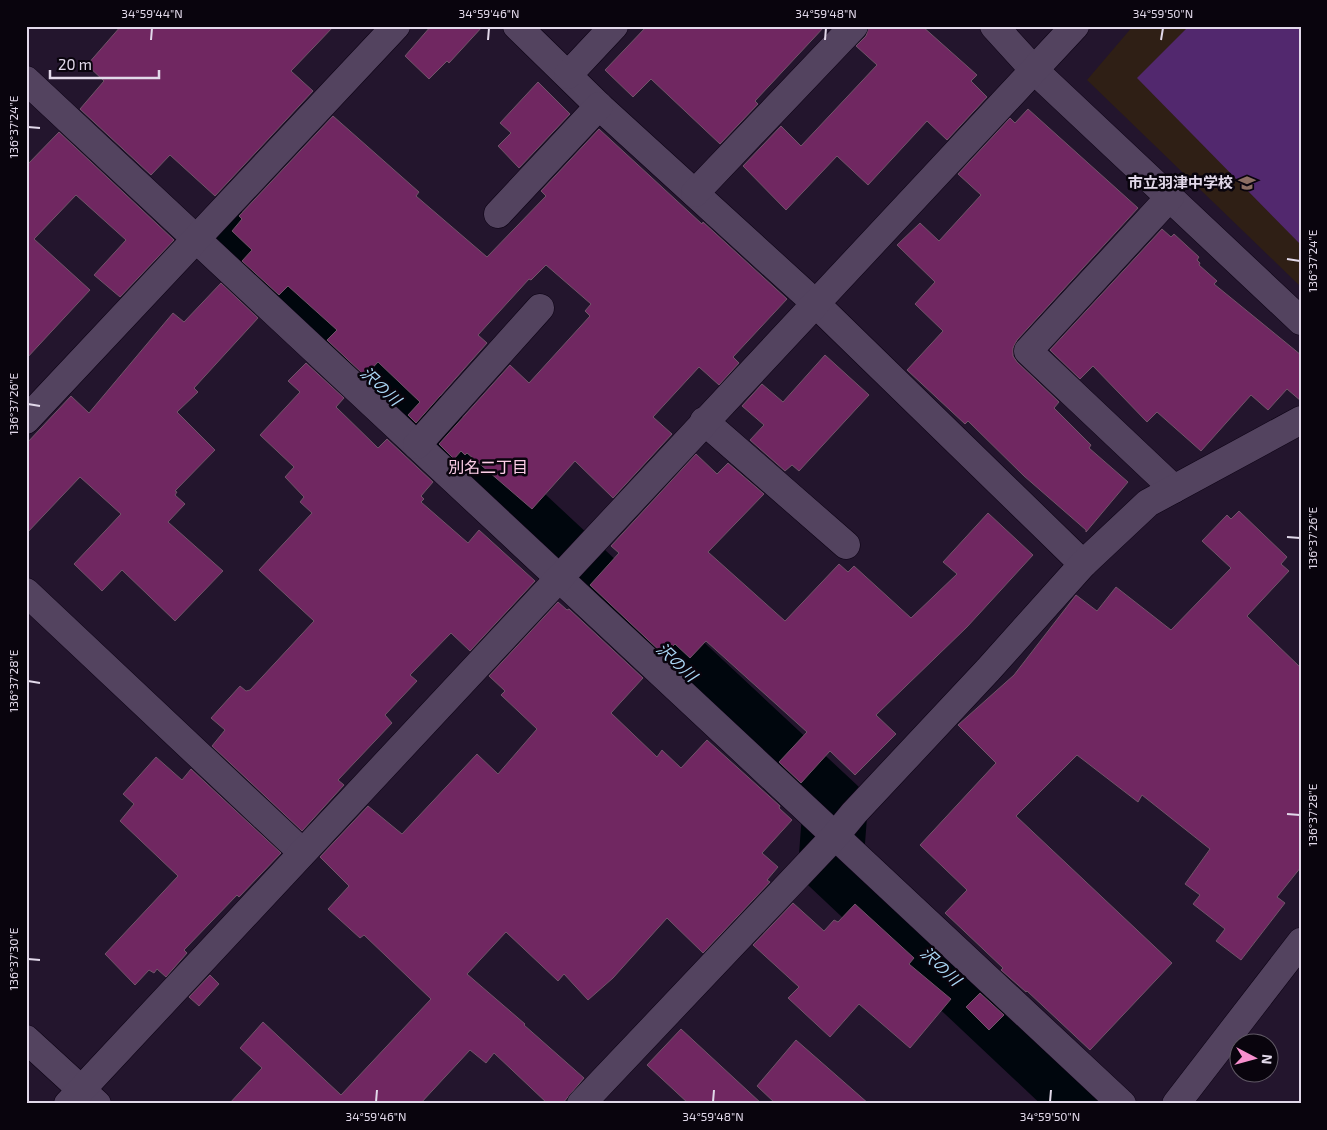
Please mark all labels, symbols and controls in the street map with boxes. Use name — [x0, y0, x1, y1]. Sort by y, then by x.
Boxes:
text: 34°59'44"N — [121, 6, 183, 20]
text: 34°59'46"N — [459, 6, 519, 20]
text: 34°59'48"N — [795, 6, 857, 20]
text: 34°59'50"N — [1133, 6, 1193, 20]
scale bar — [50, 48, 159, 80]
text: 20 m — [58, 55, 92, 73]
text: 136°37'24"E — [6, 95, 20, 159]
place label: 市立羽津中学校 — [1128, 173, 1233, 191]
school or university icon: 市立羽津中学校 — [1237, 173, 1257, 193]
text: 136°37'24"E — [1305, 229, 1319, 293]
water label: 沢の川 — [357, 362, 407, 410]
text: 136°37'26"E — [6, 372, 20, 435]
district label: 別名二丁目 — [448, 457, 528, 476]
text: 136°37'26"E — [1305, 506, 1319, 569]
water label: 沢の川 — [653, 638, 703, 686]
text: 136°37'28"E — [6, 649, 20, 712]
text: 136°37'28"E — [1305, 783, 1319, 846]
text: 136°37'30"E — [6, 927, 20, 990]
water label: 沢の川 — [917, 942, 967, 990]
north arrow — [1230, 1032, 1280, 1082]
text: N — [1258, 1053, 1276, 1065]
text: 34°59'46"N — [346, 1109, 406, 1123]
text: 34°59'48"N — [682, 1109, 744, 1123]
text: 34°59'50"N — [1020, 1109, 1080, 1123]

